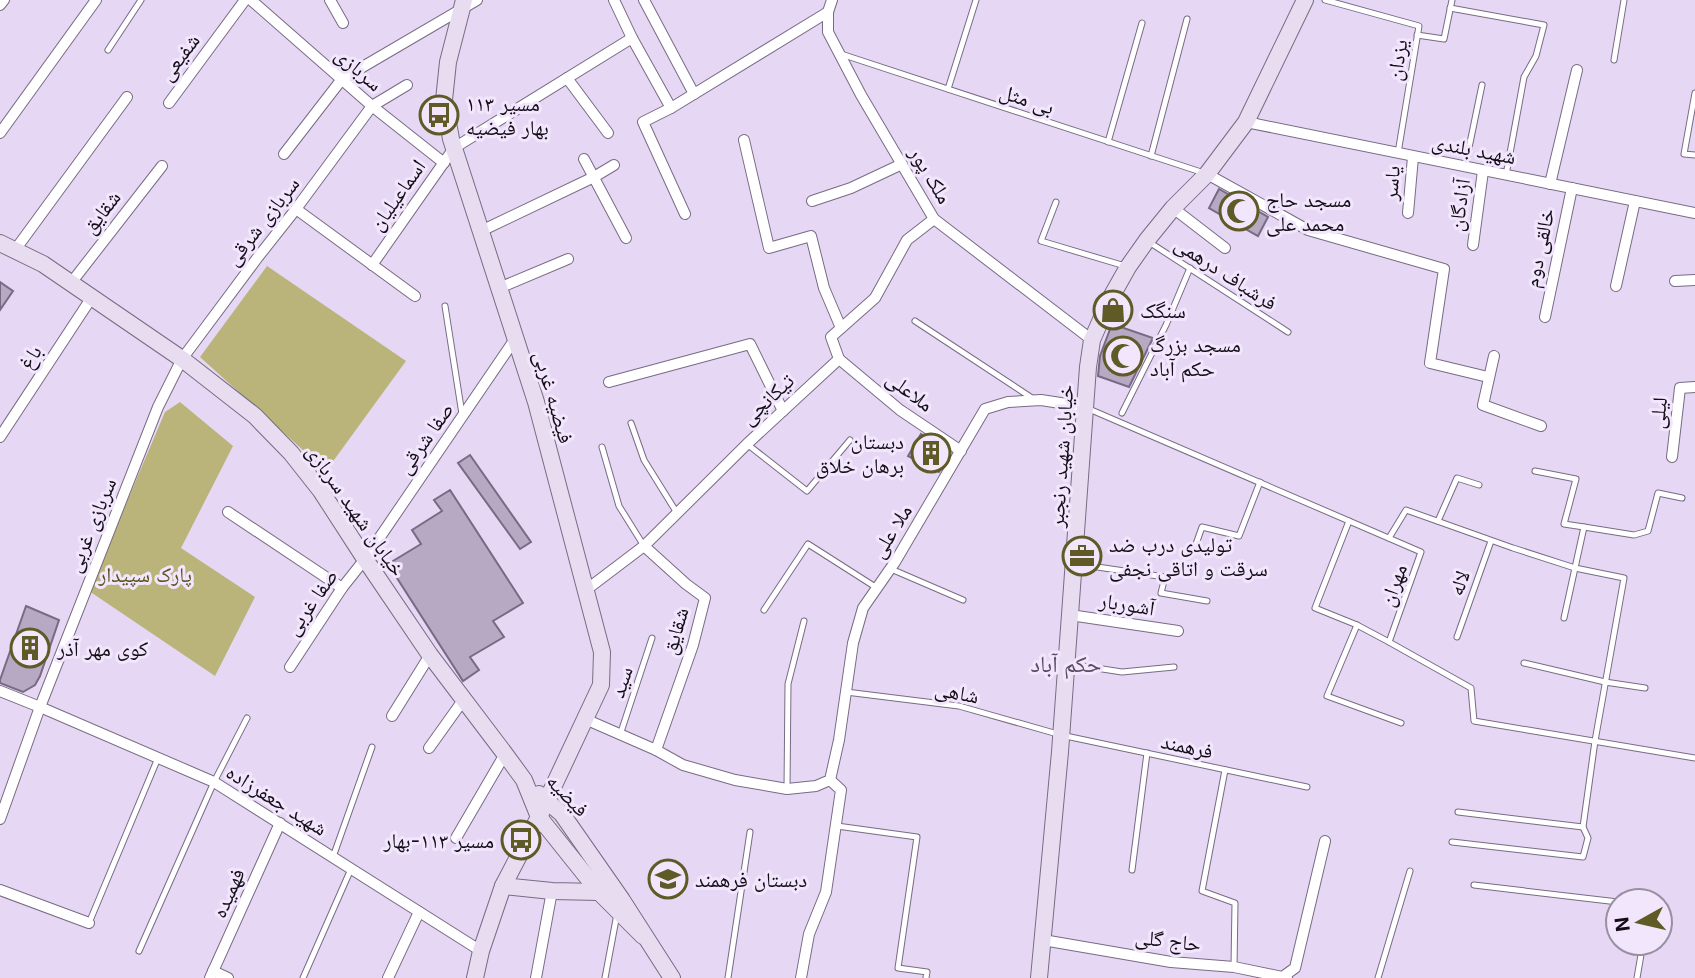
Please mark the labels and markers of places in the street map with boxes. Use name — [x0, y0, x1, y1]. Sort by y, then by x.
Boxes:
place label: مسیر ۱۱۳ بهار فیضیه — [466, 91, 549, 140]
bus stop icon: مسیر ۱۱۳ بهار فیضیه — [418, 94, 460, 136]
place label: مسجد حاج محمد علی — [1266, 187, 1351, 237]
mosque icon: مسجد حاج محمد علی — [1218, 190, 1260, 232]
shop icon: سنگک — [1092, 289, 1134, 331]
place label: سنگک — [1140, 298, 1186, 323]
place label: مسجد بزرگ حکم آباد — [1150, 332, 1241, 383]
mosque icon: مسجد بزرگ حکم آباد — [1102, 335, 1144, 377]
place label: دبستان برهان خلاق — [816, 429, 904, 479]
building icon: دبستان برهان خلاق — [910, 432, 952, 474]
place label: تولیدی درب ضد سرقت و اتاقی نجفی — [1109, 532, 1268, 582]
office icon: تولیدی درب ضد سرقت و اتاقی نجفی — [1061, 535, 1103, 577]
building icon: کوی مهر آذر — [9, 627, 51, 669]
place label: کوی مهر آذر — [56, 636, 148, 661]
bus stop icon: مسیر ۱۱۳-بهار — [500, 819, 542, 861]
place label: مسیر ۱۱۳-بهار — [382, 828, 494, 853]
school or university icon: دبستان فرهمند — [647, 858, 689, 900]
place label: دبستان فرهمند — [695, 867, 807, 892]

